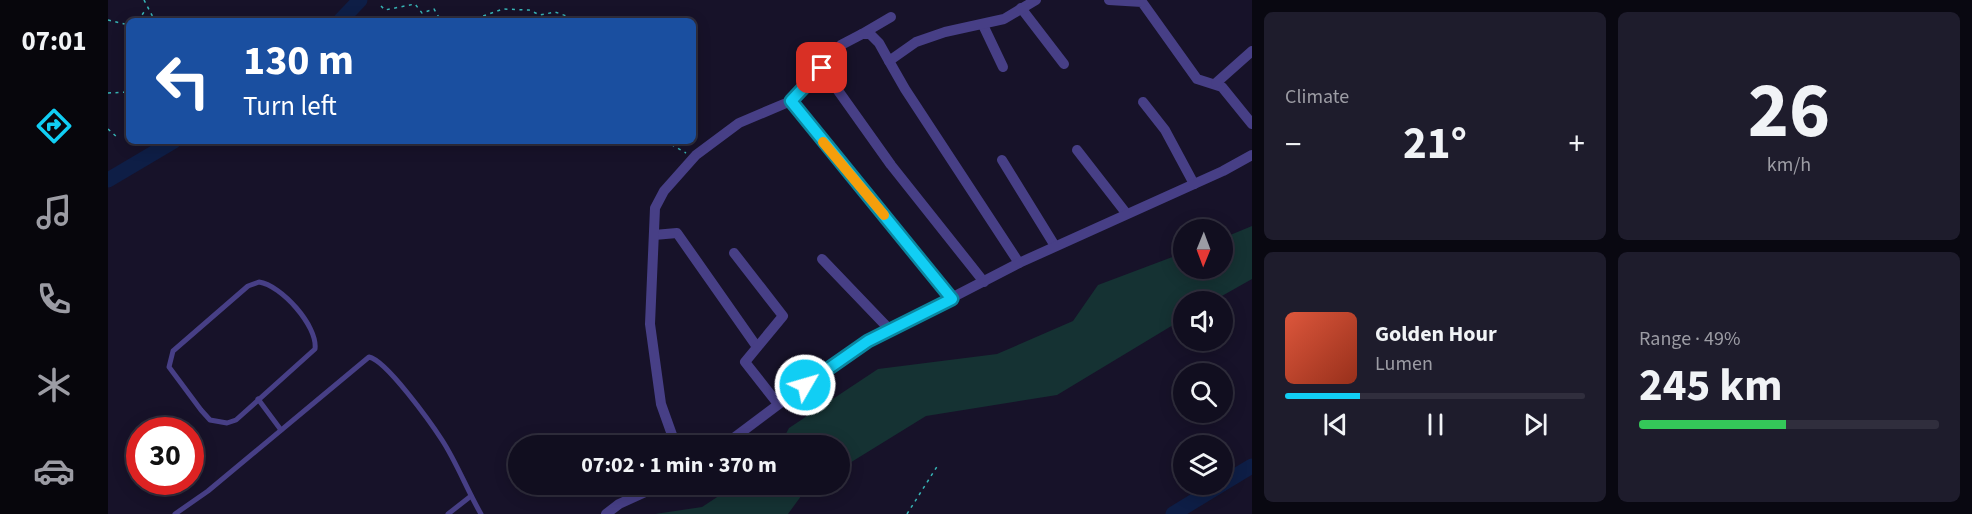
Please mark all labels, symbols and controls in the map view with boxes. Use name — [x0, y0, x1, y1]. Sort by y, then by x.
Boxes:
text: 07:01 — [21, 22, 87, 61]
text: 130 m — [243, 31, 354, 91]
icon: left — [144, 42, 222, 120]
pin — [796, 42, 847, 93]
icon: arrive — [805, 51, 838, 84]
text: 26 — [1748, 56, 1830, 167]
text: Climate — [1285, 83, 1349, 111]
text: Turn left — [243, 87, 337, 126]
icon: directions — [33, 105, 75, 147]
text: 21° — [1403, 112, 1467, 176]
text: − — [1285, 121, 1301, 168]
text: + — [1569, 121, 1585, 168]
text: km/h — [1767, 151, 1811, 179]
icon: music — [33, 191, 75, 233]
north arrow — [1173, 219, 1233, 279]
map controls — [1173, 219, 1233, 495]
icon: phone — [33, 278, 75, 320]
button: sound — [1173, 291, 1233, 351]
text: Golden Hour — [1375, 318, 1497, 350]
text: Range · 49% — [1639, 325, 1740, 353]
text: Lumen — [1375, 350, 1433, 378]
position arrow — [773, 353, 837, 417]
text: 245 km — [1639, 354, 1783, 418]
button: search — [1173, 363, 1233, 423]
icon: climate — [33, 364, 75, 406]
icon: previous — [1319, 408, 1352, 441]
icon: pause — [1419, 408, 1452, 441]
icon: next — [1519, 408, 1552, 441]
speed limit sign: 30 — [126, 417, 204, 495]
button: layers — [1173, 435, 1233, 495]
text: 07:02 · 1 min · 370 m — [581, 449, 777, 481]
icon: car — [33, 450, 75, 492]

